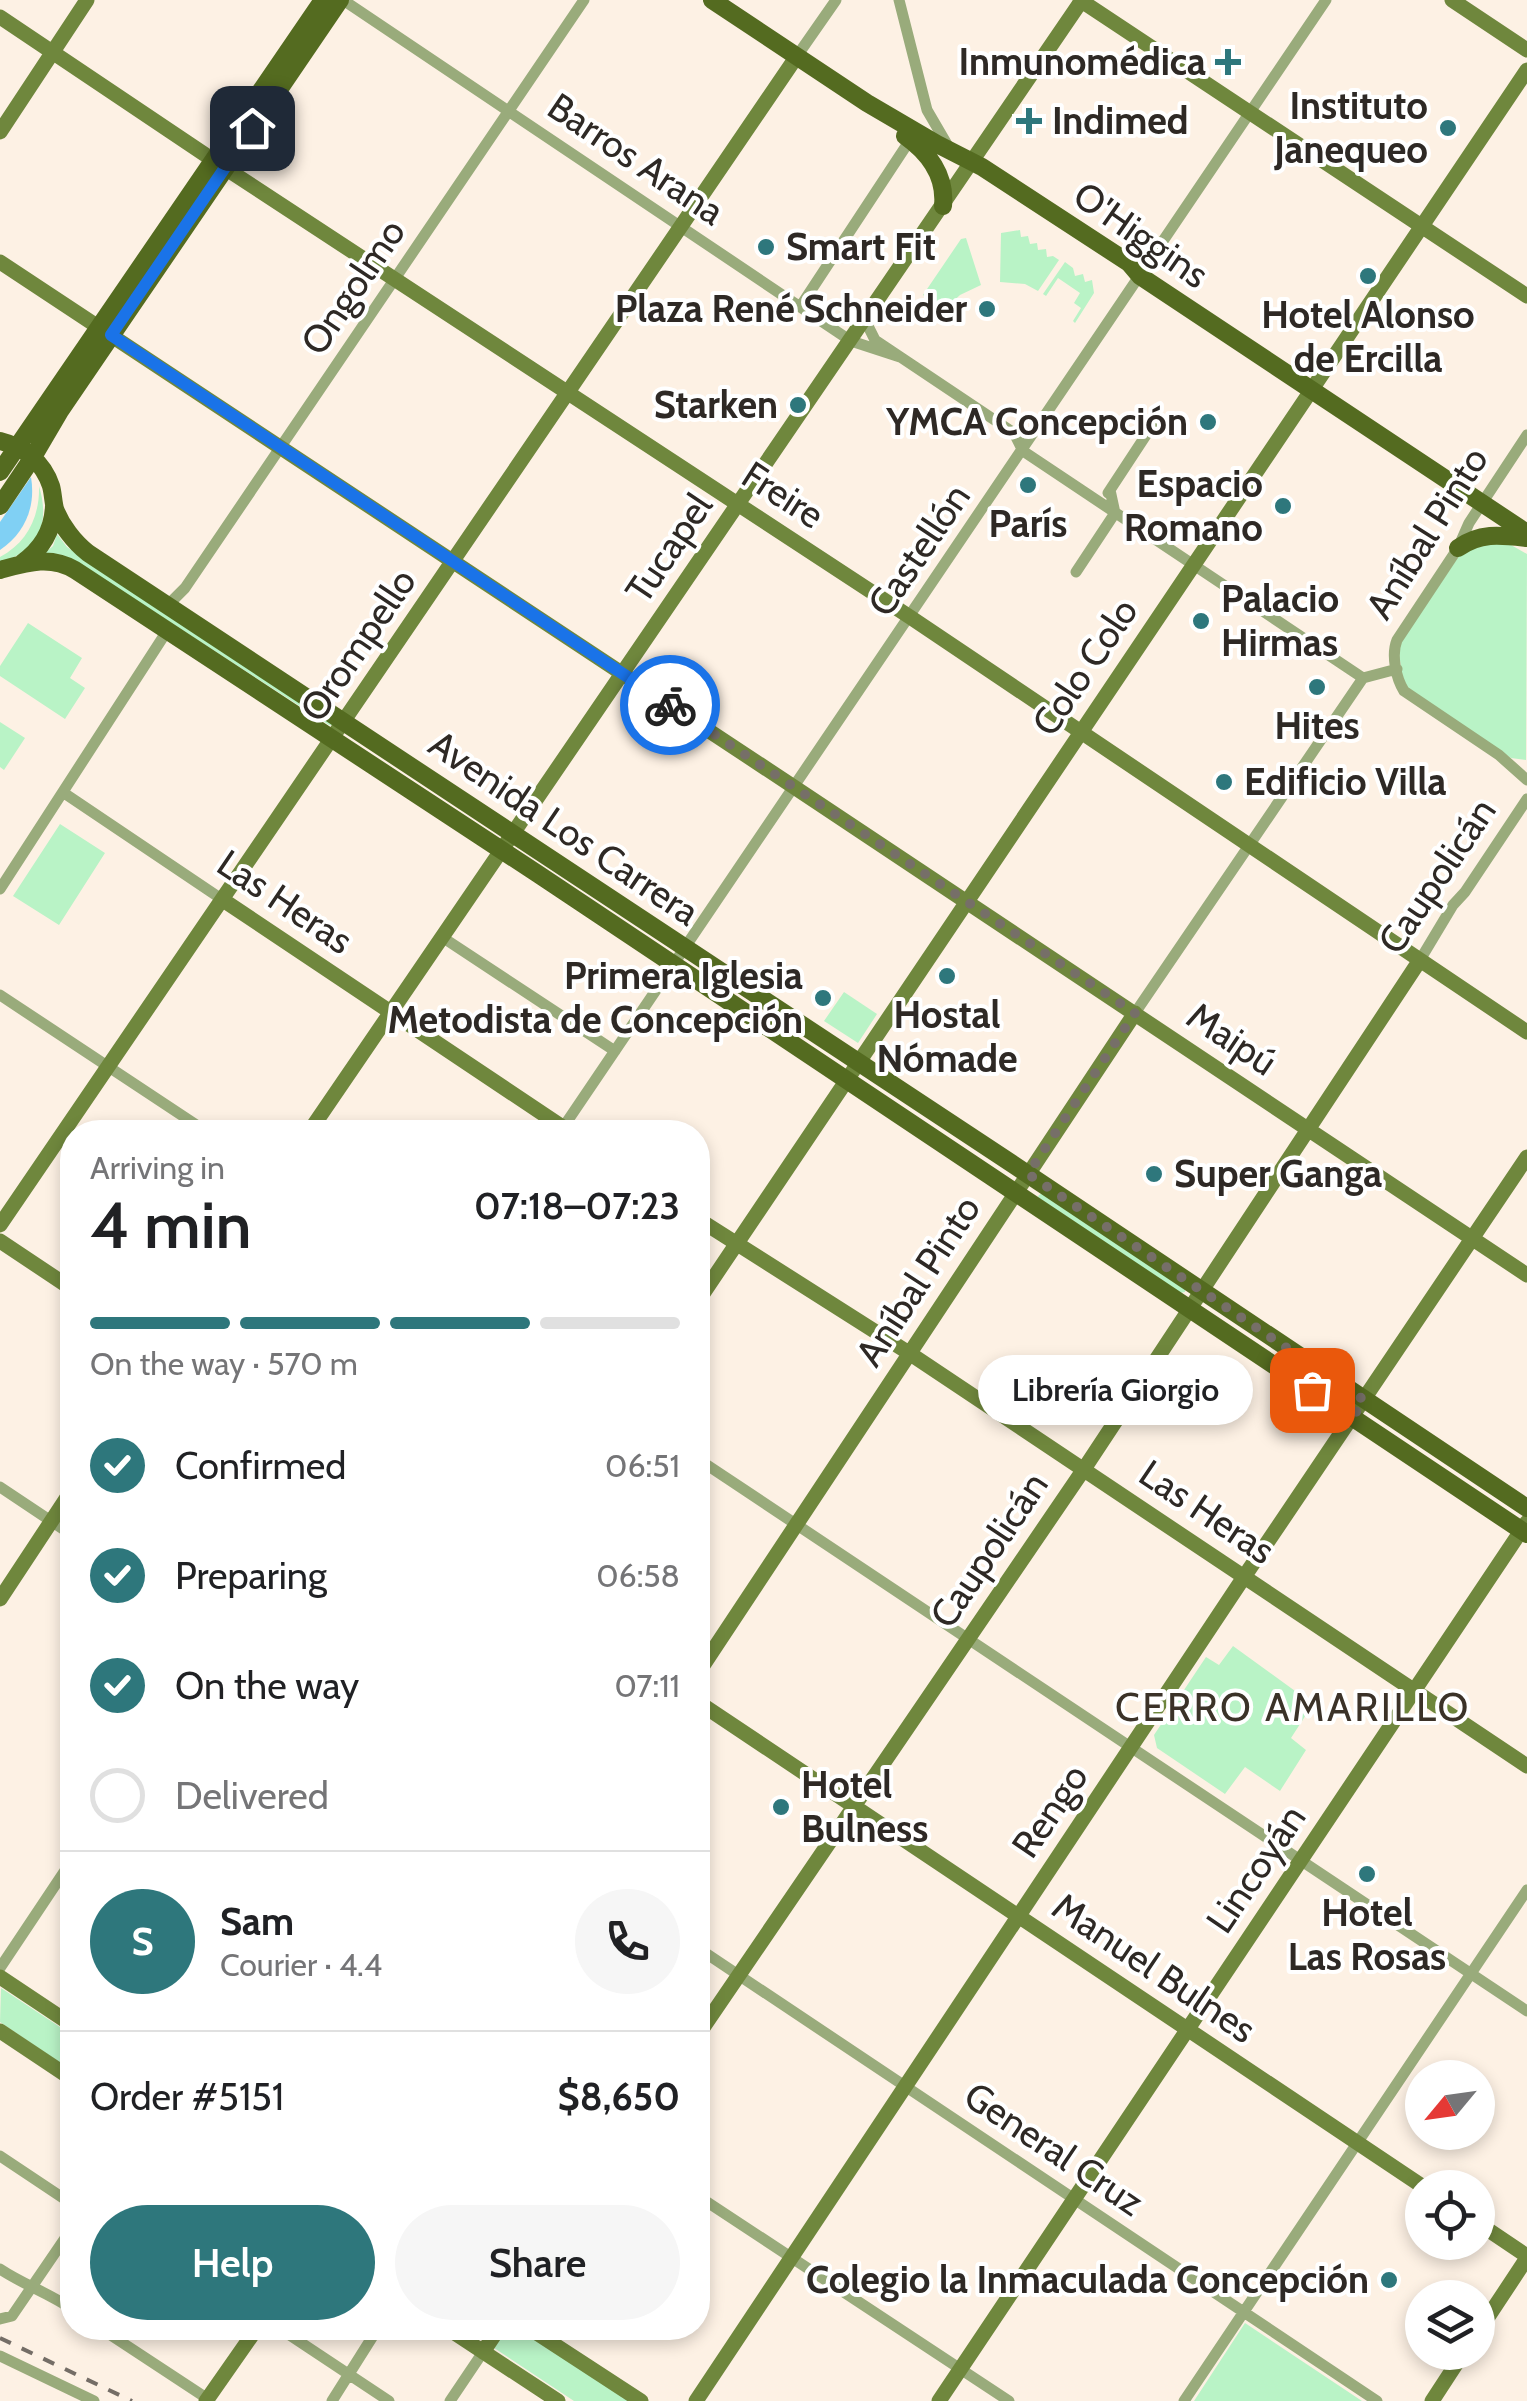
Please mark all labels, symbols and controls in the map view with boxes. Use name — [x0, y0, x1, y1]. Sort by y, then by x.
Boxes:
place label: Inmunomédica — [959, 38, 1206, 85]
marker: Inmunomédica — [1215, 49, 1241, 75]
street label: Barros Arana — [539, 82, 733, 235]
place label: Instituto Janequeo — [1273, 82, 1428, 173]
pin — [210, 86, 295, 171]
place label: Indimed — [1052, 97, 1188, 144]
icon: home — [225, 101, 280, 156]
marker: Indimed — [1016, 108, 1042, 134]
marker: Instituto Janequeo — [1437, 117, 1459, 139]
street label: O'Higgins — [1065, 171, 1218, 298]
street label: Ongolmo — [290, 210, 415, 363]
place label: Smart Fit — [786, 223, 936, 270]
marker: Smart Fit — [755, 236, 777, 258]
marker: Hotel Alonso de Ercilla — [1357, 265, 1379, 287]
place label: Plaza René Schneider — [615, 285, 967, 332]
place label: Hotel Alonso de Ercilla — [1261, 291, 1475, 382]
marker: Plaza René Schneider — [976, 298, 998, 320]
place label: Starken — [654, 381, 778, 428]
marker: Starken — [787, 394, 809, 416]
place label: YMCA Concepción — [885, 398, 1188, 445]
marker: YMCA Concepción — [1197, 411, 1219, 433]
street label: Aníbal Pinto — [1355, 438, 1498, 627]
street label: Freire — [733, 451, 833, 538]
place label: Espacio Romano — [1124, 460, 1263, 551]
marker: París — [1017, 474, 1039, 496]
street label: Castellón — [857, 475, 980, 625]
street label: Tucapel — [615, 484, 722, 611]
marker: Espacio Romano — [1272, 495, 1294, 517]
place label: París — [989, 500, 1067, 547]
street label: Orompello — [289, 559, 426, 730]
place label: Palacio Hirmas — [1221, 575, 1339, 666]
street label: Colo Colo — [1022, 589, 1148, 744]
marker: Palacio Hirmas — [1190, 610, 1212, 632]
courier — [620, 655, 720, 755]
marker: Hites — [1306, 676, 1328, 698]
icon: bike — [643, 678, 698, 733]
place label: Hites — [1274, 702, 1360, 749]
street label: Avenida Los Carrera — [420, 720, 708, 935]
place label: Edificio Villa — [1244, 758, 1447, 805]
marker: Edificio Villa — [1213, 771, 1235, 793]
street label: Caupolicán — [1368, 789, 1506, 962]
street label: Las Heras — [209, 839, 362, 964]
place label: Primera Iglesia Metodista de Concepción — [387, 952, 803, 1043]
marker: Hostal Nómade — [936, 965, 958, 987]
marker: Primera Iglesia Metodista de Concepción — [812, 987, 834, 1009]
place label: Hostal Nómade — [876, 991, 1018, 1082]
street label: Maipú — [1179, 992, 1286, 1085]
text: Arriving in — [90, 1148, 225, 1187]
place label: Super Ganga — [1174, 1150, 1382, 1197]
marker: Super Ganga — [1143, 1163, 1165, 1185]
text: 07:18–07:23 — [474, 1182, 680, 1229]
text: 4 min — [90, 1185, 252, 1264]
street label: Aníbal Pinto — [845, 1187, 990, 1375]
text: On the way · 570 m — [90, 1344, 358, 1383]
pin — [1270, 1348, 1355, 1433]
callout: Librería Giorgio — [977, 1355, 1252, 1425]
icon: bag — [1285, 1363, 1340, 1418]
text: Librería Giorgio — [1012, 1370, 1219, 1409]
icon: check — [90, 1438, 145, 1493]
text: Confirmed — [175, 1442, 346, 1489]
text: 06:51 — [605, 1446, 680, 1485]
street label: Las Heras — [1131, 1449, 1284, 1574]
street label: Caupolicán — [920, 1463, 1058, 1636]
icon: check — [90, 1548, 145, 1603]
text: Preparing — [175, 1552, 327, 1599]
text: 06:58 — [596, 1556, 680, 1595]
icon: check — [90, 1658, 145, 1713]
text: On the way — [175, 1662, 359, 1709]
text: 07:11 — [614, 1666, 680, 1705]
district label: CERRO AMARILLO — [1115, 1682, 1471, 1731]
street label: Rengo — [1001, 1755, 1098, 1866]
place label: Hotel Bulness — [801, 1761, 928, 1852]
text: Delivered — [175, 1772, 329, 1819]
marker: Hotel Bulness — [770, 1796, 792, 1818]
street label: Lincoyán — [1196, 1796, 1315, 1942]
marker: Hotel Las Rosas — [1356, 1863, 1378, 1885]
street label: Manuel Bulnes — [1044, 1882, 1265, 2053]
button: phone — [575, 1889, 680, 1994]
place label: Hotel Las Rosas — [1288, 1889, 1446, 1980]
text: Sam — [220, 1898, 294, 1945]
text: S — [131, 1918, 154, 1965]
text: Courier · 4.4 — [220, 1945, 382, 1984]
north arrow — [1405, 2060, 1495, 2150]
map controls — [1405, 2060, 1495, 2370]
street label: General Cruz — [956, 2072, 1153, 2226]
text: Order #5151 — [90, 2073, 284, 2120]
text: $8,650 — [558, 2073, 680, 2120]
button: locate — [1405, 2170, 1495, 2260]
button: Help — [90, 2205, 375, 2320]
button: Share — [395, 2205, 680, 2320]
place label: Colegio la Inmaculada Concepción — [806, 2256, 1369, 2303]
marker: Colegio la Inmaculada Concepción — [1378, 2269, 1400, 2291]
button: layers — [1405, 2280, 1495, 2370]

